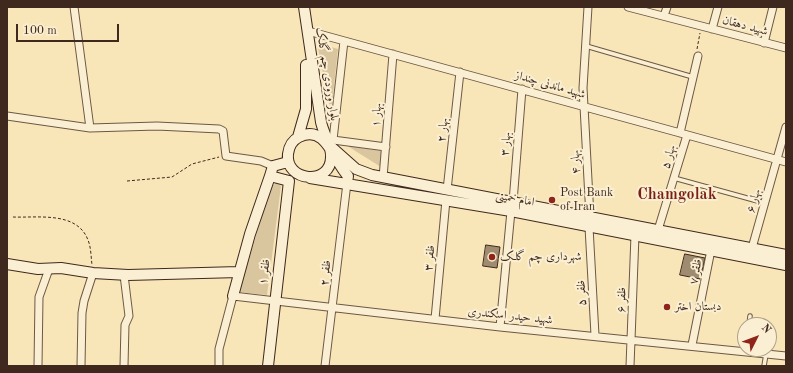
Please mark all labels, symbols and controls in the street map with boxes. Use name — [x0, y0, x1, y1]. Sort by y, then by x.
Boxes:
street label: شهید دهقان — [721, 13, 769, 39]
scale bar — [18, 16, 121, 42]
text: 100 m — [23, 25, 57, 37]
street label: بلوار ورودی چم گلک — [312, 26, 342, 122]
street label: شهید ماندنی چنداز — [513, 68, 587, 102]
street label: بهار ۱ — [369, 102, 385, 128]
street label: بهار ۲ — [435, 117, 451, 143]
street label: بهار ۳ — [498, 131, 514, 157]
street label: بهار ۵ — [659, 143, 679, 171]
street label: بهار ۴ — [568, 149, 584, 175]
district label: Chamgolak — [637, 185, 717, 205]
place label: Post Bank of Iran — [560, 186, 613, 214]
street label: بهار ۶ — [744, 187, 764, 215]
street label: امام خمینی — [494, 188, 536, 210]
marker: Post Bank of Iran — [547, 195, 557, 205]
street label: ظفر ۳ — [421, 244, 439, 272]
place label: شهرداری چم گلک — [500, 250, 582, 264]
marker: شهرداری چم گلک — [487, 252, 497, 262]
street label: ظفر ۱ — [256, 258, 274, 286]
street label: ظفر ۷ — [686, 258, 706, 286]
street label: ظفر ۲ — [317, 259, 335, 287]
street label: ظفر ۵ — [574, 280, 590, 306]
street label: ظفر ۶ — [614, 287, 630, 313]
place label: دبستان اختر — [675, 300, 721, 314]
marker: دبستان اختر — [662, 302, 672, 312]
street label: شهید حیدر اسکندری — [467, 304, 553, 328]
north arrow — [737, 317, 777, 357]
text: N — [759, 323, 772, 336]

